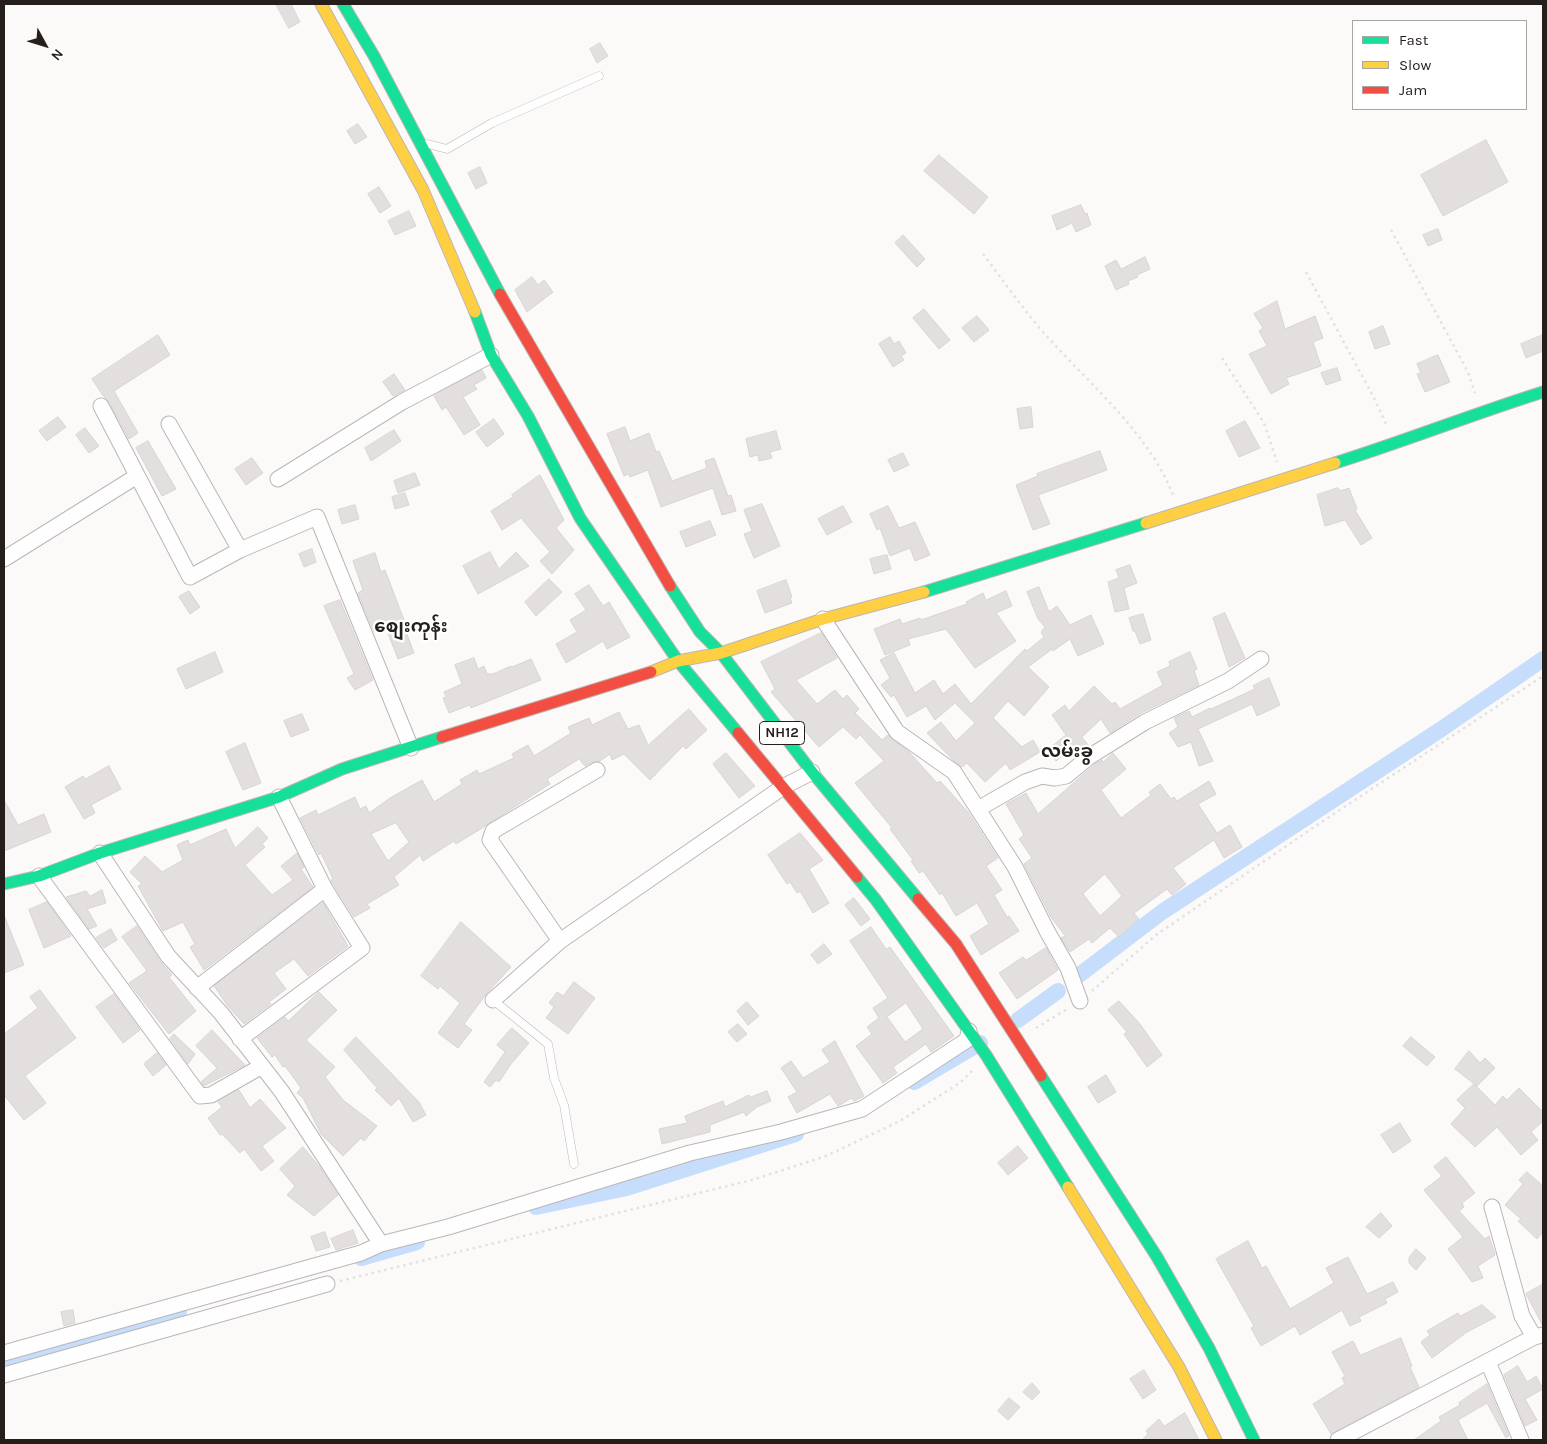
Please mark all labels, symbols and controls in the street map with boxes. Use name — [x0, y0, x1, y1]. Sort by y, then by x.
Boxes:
north arrow — [20, 20, 70, 70]
legend — [1352, 20, 1527, 110]
text: Fast — [1399, 31, 1428, 49]
text: N — [47, 45, 67, 64]
text: Slow — [1399, 56, 1431, 74]
text: Jam — [1399, 81, 1427, 99]
district label: စျေးကုန်း — [374, 616, 448, 638]
road number: NH12 — [760, 721, 804, 744]
district label: လမ်းခွ — [1041, 741, 1093, 763]

